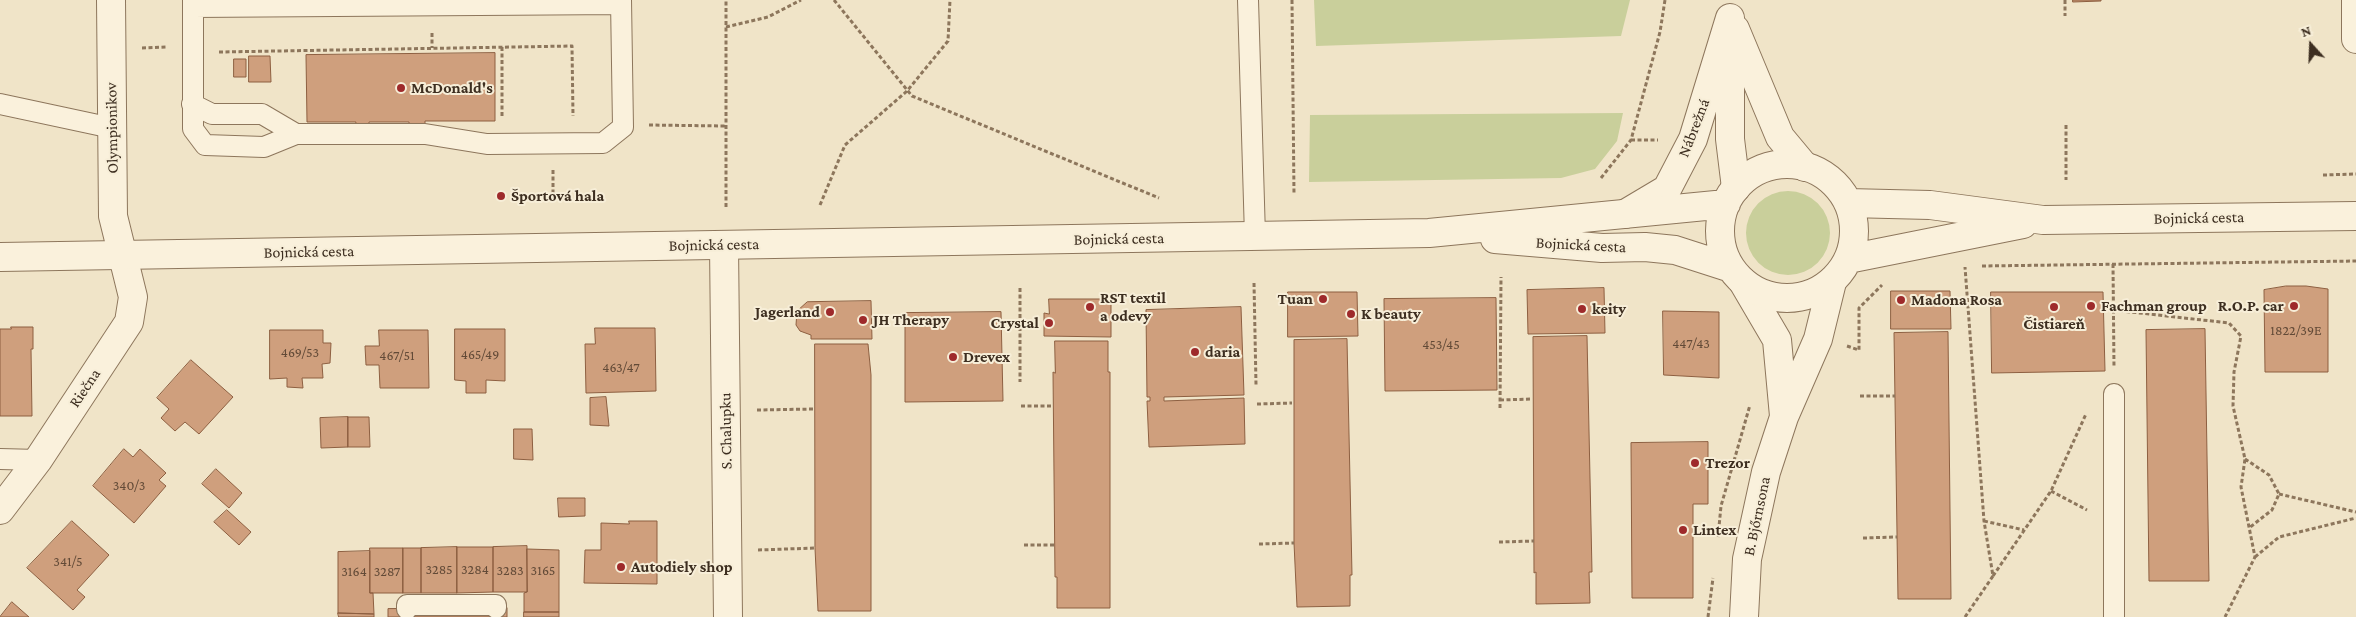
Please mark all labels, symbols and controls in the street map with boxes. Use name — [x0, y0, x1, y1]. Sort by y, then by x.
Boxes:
north arrow — [2286, 20, 2336, 70]
text: N — [2299, 22, 2313, 40]
place label: McDonald's — [411, 78, 493, 98]
street label: Olympionikov — [102, 82, 122, 174]
marker: McDonald's — [395, 82, 407, 94]
street label: Nábrežná — [1674, 96, 1714, 160]
place label: Športová hala — [511, 186, 604, 206]
marker: Športová hala — [495, 190, 507, 202]
street label: Bojnická cesta — [2154, 208, 2244, 228]
street label: Bojnická cesta — [1074, 229, 1164, 249]
street label: Bojnická cesta — [1535, 233, 1627, 257]
street label: Bojnická cesta — [669, 235, 759, 255]
street label: Bojnická cesta — [264, 242, 354, 262]
place label: RST textil a odevy — [1100, 288, 1166, 326]
place label: Tuan — [1277, 289, 1313, 309]
place label: Madona Rosa — [1911, 290, 2002, 310]
marker: Tuan — [1317, 293, 1329, 305]
marker: Madona Rosa — [1895, 294, 1907, 306]
place label: Fachman group — [2101, 296, 2207, 316]
place label: R.O.P. car — [2218, 296, 2284, 316]
place label: keity — [1592, 299, 1626, 319]
marker: Fachman group — [2085, 300, 2097, 312]
marker: R.O.P. car — [2288, 300, 2300, 312]
marker: RST textil a odevy — [1084, 301, 1096, 313]
marker: Čistiareň — [2048, 301, 2060, 313]
place label: Jagerland — [755, 302, 820, 322]
marker: keity — [1576, 303, 1588, 315]
place label: K beauty — [1361, 304, 1421, 324]
marker: Jagerland — [824, 306, 836, 318]
marker: K beauty — [1345, 308, 1357, 320]
place label: JH Therapy — [873, 310, 949, 330]
place label: Crystal — [990, 313, 1039, 333]
marker: JH Therapy — [857, 314, 869, 326]
place label: Čistiareň — [2023, 314, 2085, 334]
marker: Crystal — [1043, 317, 1055, 329]
house number: 1822/39E — [2270, 323, 2322, 339]
house number: 447/43 — [1672, 336, 1710, 352]
house number: 453/45 — [1422, 337, 1460, 353]
place label: daria — [1205, 342, 1240, 362]
house number: 469/53 — [281, 345, 319, 361]
marker: daria — [1189, 346, 1201, 358]
house number: 465/49 — [461, 347, 499, 363]
place label: Drevex — [963, 347, 1010, 367]
house number: 467/51 — [379, 348, 415, 364]
marker: Drevex — [947, 351, 959, 363]
house number: 463/47 — [602, 360, 640, 376]
street label: Riečna — [65, 365, 105, 411]
street label: S. Chalupku — [716, 393, 736, 469]
place label: Trezor — [1705, 453, 1750, 473]
marker: Trezor — [1689, 457, 1701, 469]
street label: B. Bjőrnsona — [1739, 475, 1775, 557]
house number: 340/3 — [113, 478, 145, 494]
place label: Lintex — [1693, 520, 1736, 540]
marker: Lintex — [1677, 524, 1689, 536]
house number: 341/5 — [53, 554, 83, 570]
place label: Autodiely shop — [631, 557, 733, 577]
marker: Autodiely shop — [615, 561, 627, 573]
house number: 3285 — [425, 562, 453, 578]
house number: 3284 — [461, 562, 489, 578]
house number: 3283 — [496, 563, 524, 579]
house number: 3165 — [531, 563, 555, 579]
house number: 3164 — [341, 564, 367, 580]
house number: 3287 — [374, 564, 400, 580]

